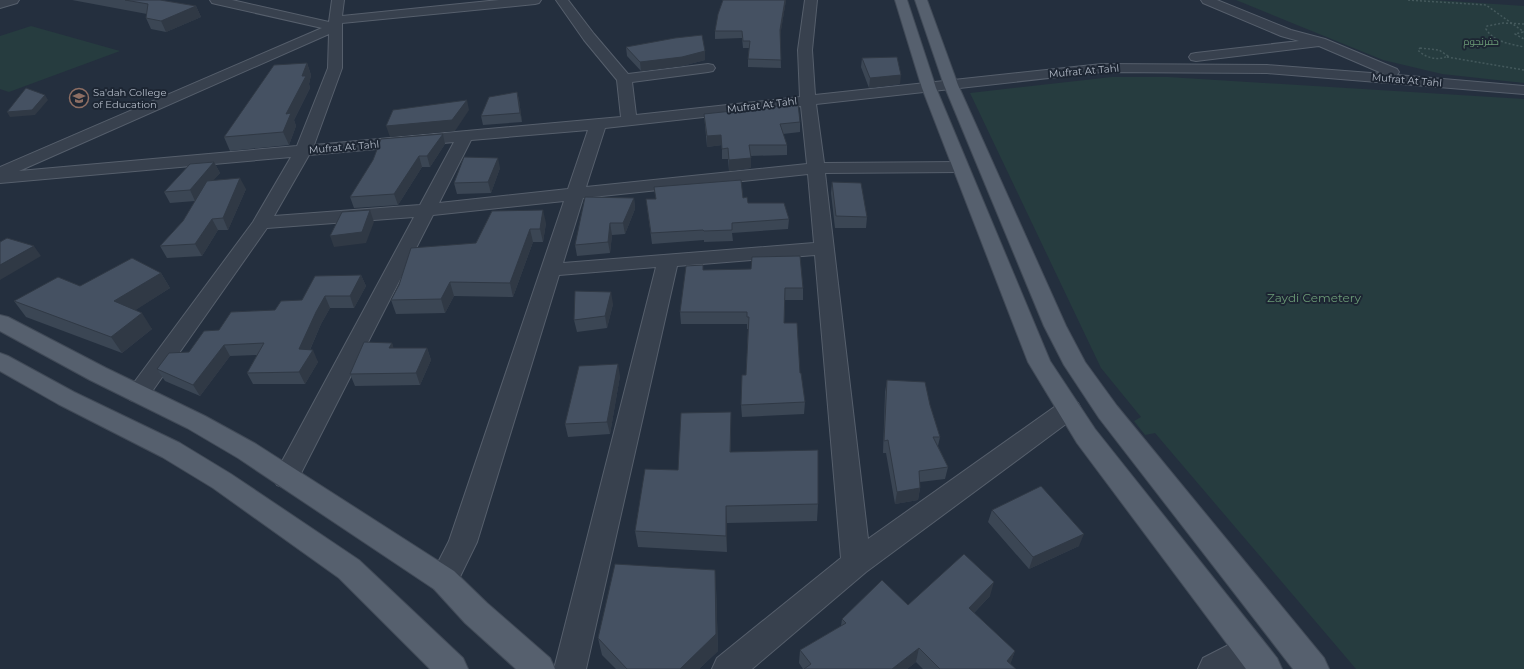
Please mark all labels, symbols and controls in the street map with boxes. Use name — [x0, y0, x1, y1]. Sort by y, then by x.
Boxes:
park label: حفرنجوم — [1463, 35, 1499, 49]
street label: Mufrat At Tahl — [1048, 61, 1120, 81]
street label: Mufrat At Tahl — [1371, 70, 1443, 90]
place label: Sa'dah College of Education — [93, 86, 166, 111]
school or university icon: Sa'dah College of Education — [68, 87, 90, 109]
street label: Mufrat At Tahl — [726, 94, 798, 116]
street label: Mufrat At Tahl — [308, 137, 380, 157]
park label: Zaydi Cemetery — [1267, 290, 1362, 305]

